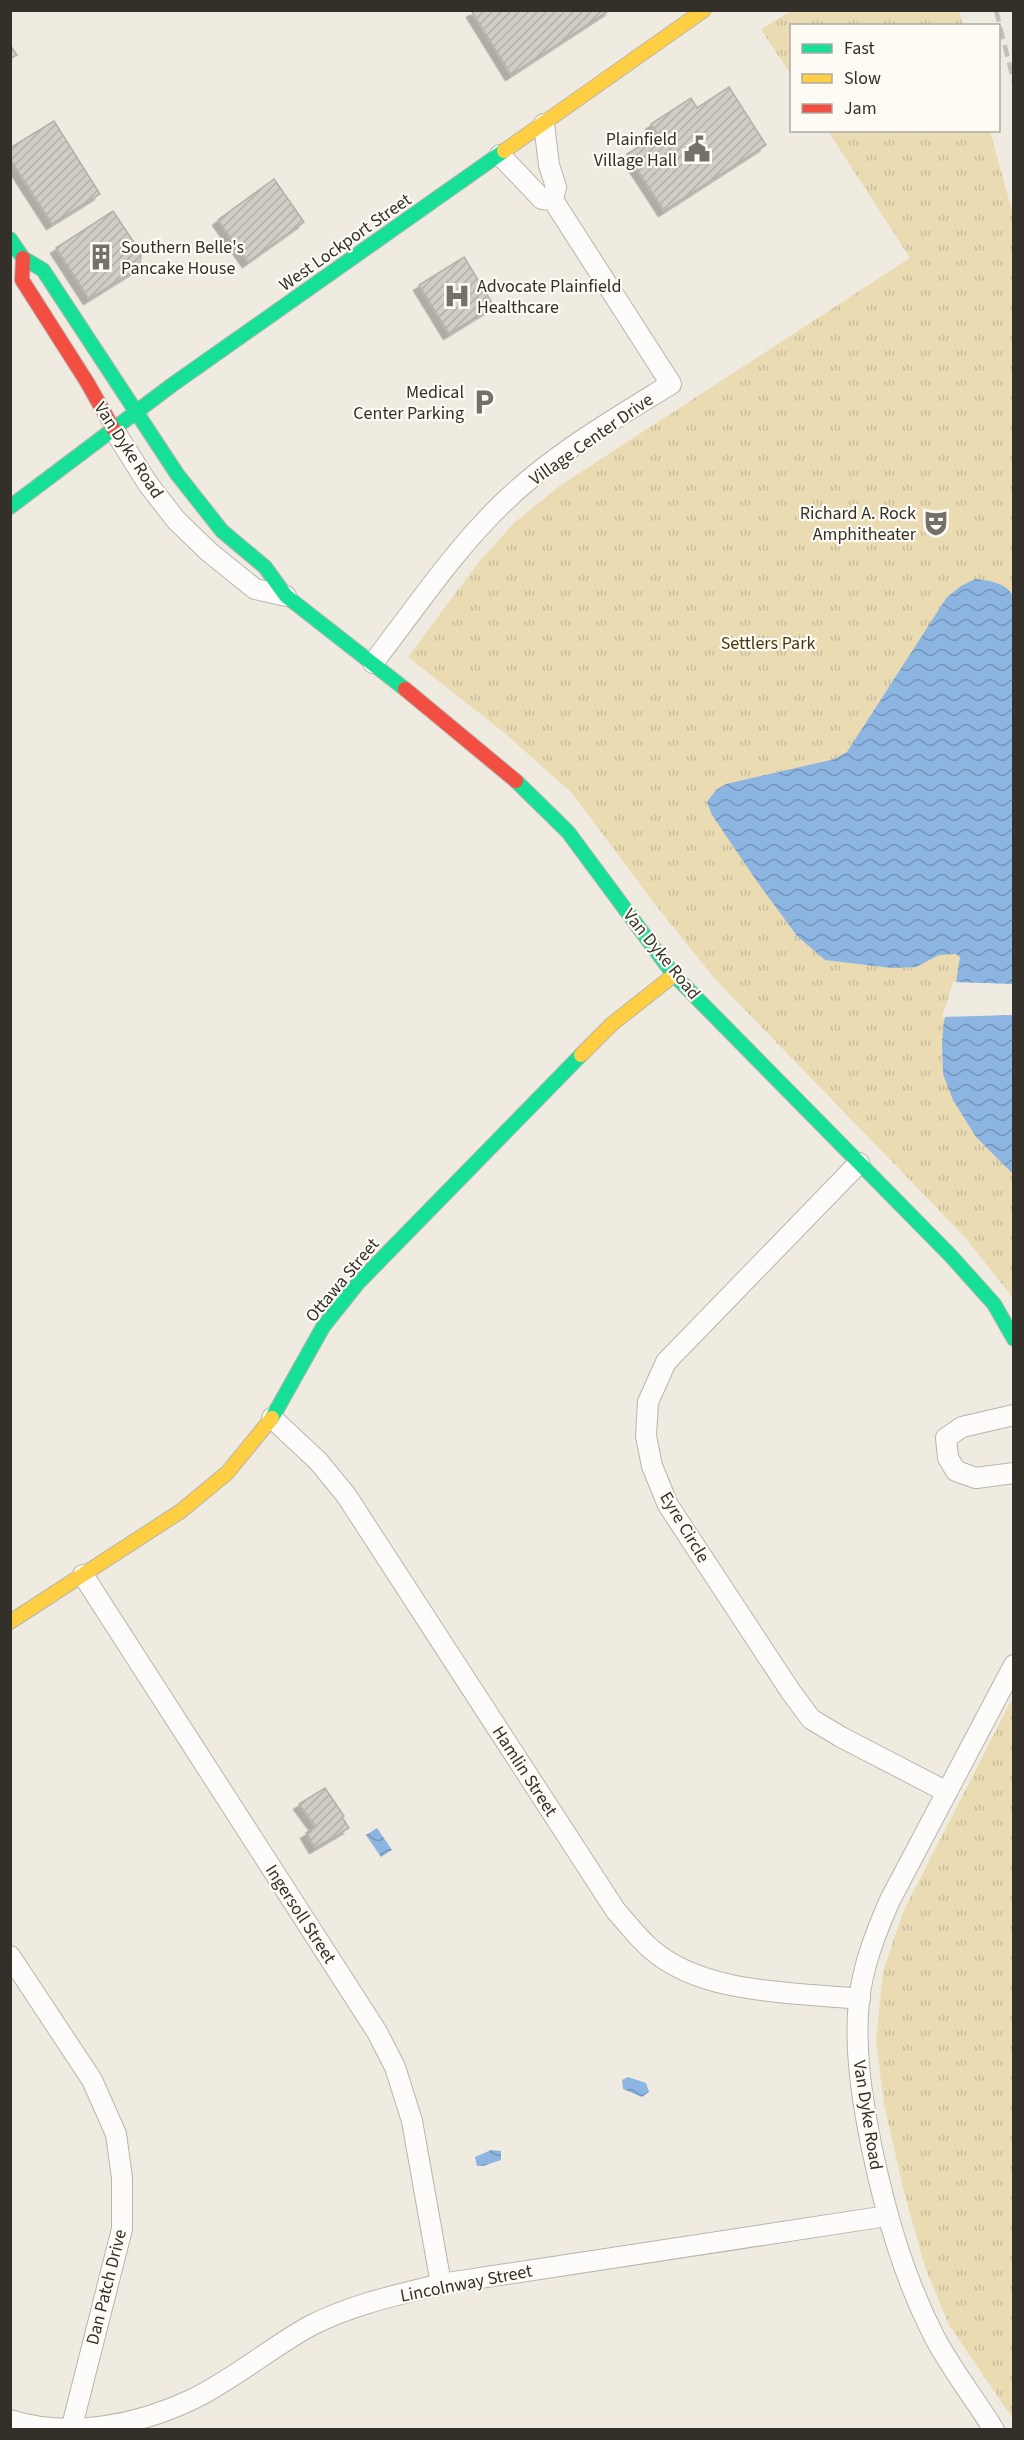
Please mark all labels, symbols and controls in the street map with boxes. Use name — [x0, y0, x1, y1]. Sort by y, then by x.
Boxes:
legend — [790, 24, 1000, 132]
text: Fast — [844, 36, 875, 61]
text: Slow — [844, 66, 881, 91]
text: Jam — [844, 96, 877, 121]
place label: Plainfield Village Hall — [594, 127, 677, 173]
public building icon: Plainfield Village Hall — [682, 134, 712, 164]
street label: West Lockport Street — [274, 187, 416, 297]
place label: Southern Belle's Pancake House — [121, 235, 244, 281]
building icon: Southern Belle's Pancake House — [86, 242, 116, 272]
place label: Advocate Plainfield Healthcare — [477, 274, 621, 320]
hospital icon: Advocate Plainfield Healthcare — [442, 281, 472, 311]
place label: Medical Center Parking — [353, 380, 464, 426]
parking icon: Medical Center Parking — [469, 387, 499, 417]
street label: Village Center Drive — [524, 387, 658, 492]
street label: Van Dyke Road — [88, 397, 169, 503]
place label: Richard A. Rock Amphitheater — [800, 501, 917, 547]
theatre icon: Richard A. Rock Amphitheater — [921, 508, 951, 538]
park label: Settlers Park — [721, 631, 815, 656]
street label: Van Dyke Road — [617, 903, 706, 1005]
street label: Ottawa Street — [300, 1233, 385, 1328]
street label: Eyre Circle — [654, 1487, 716, 1568]
street label: Hamlin Street — [486, 1721, 563, 1821]
street label: Ingersoll Street — [259, 1860, 342, 1969]
street label: Van Dyke Road — [847, 2058, 889, 2172]
street label: Dan Patch Drive — [80, 2227, 133, 2348]
street label: Lincolnway Street — [398, 2258, 534, 2309]

